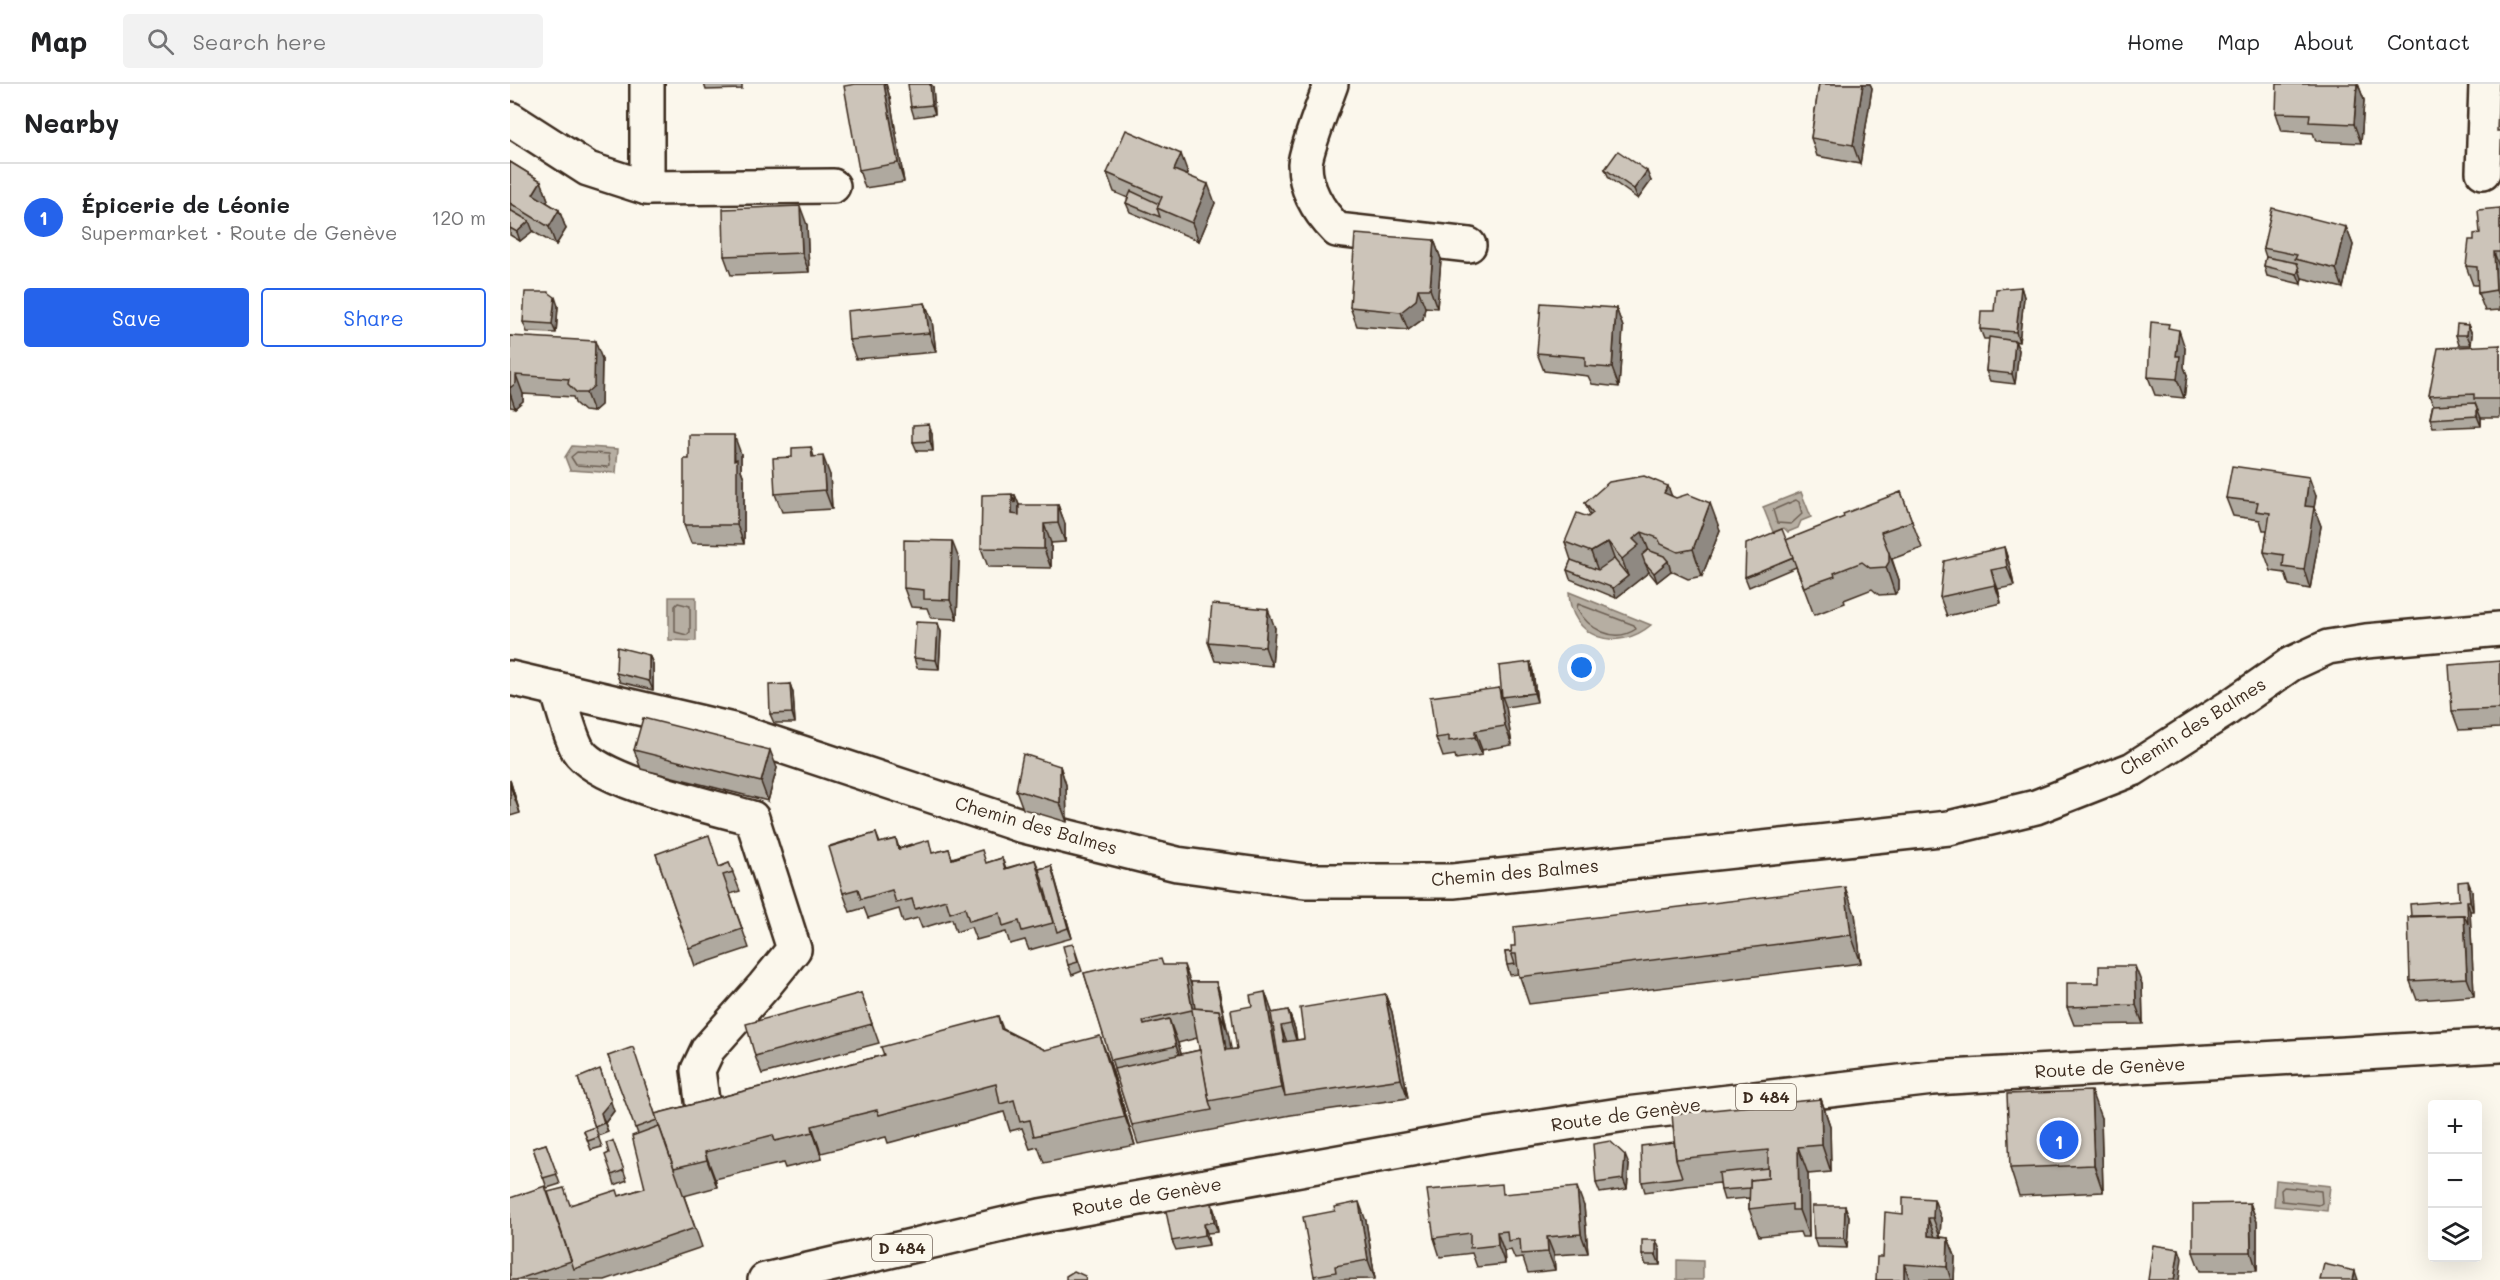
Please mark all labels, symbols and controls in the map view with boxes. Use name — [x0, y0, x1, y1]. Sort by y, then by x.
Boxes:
search box — [123, 14, 543, 68]
text: Map — [30, 23, 87, 59]
icon: search — [144, 25, 177, 58]
text: Search here — [192, 27, 326, 56]
text: Home — [2127, 28, 2184, 55]
text: Map — [2217, 28, 2260, 55]
text: About — [2293, 28, 2354, 55]
text: Contact — [2387, 28, 2470, 55]
text: Nearby — [24, 106, 119, 140]
text: Épicerie de Léonie — [81, 190, 290, 219]
text: 1 — [39, 204, 48, 230]
text: 120 m — [431, 204, 486, 230]
text: Supermarket · Route de Genève — [81, 219, 397, 245]
button: Save — [24, 288, 249, 347]
button: Share — [261, 288, 486, 347]
your location — [1567, 653, 1596, 682]
street label: Chemin des Balmes — [2115, 671, 2270, 781]
street label: Chemin des Balmes — [952, 790, 1120, 860]
street label: Chemin des Balmes — [1430, 853, 1600, 891]
street label: Route de Genève — [2034, 1051, 2186, 1083]
road number: D 484 — [1736, 1084, 1796, 1110]
street label: Route de Genève — [1549, 1092, 1702, 1136]
map controls — [2428, 1100, 2482, 1262]
button: + — [2428, 1100, 2482, 1154]
pin: 1 — [2040, 1118, 2078, 1162]
button: − — [2428, 1154, 2482, 1208]
street label: Route de Genève — [1070, 1171, 1223, 1221]
button: layers — [2428, 1208, 2482, 1262]
road number: D 484 — [872, 1235, 932, 1261]

